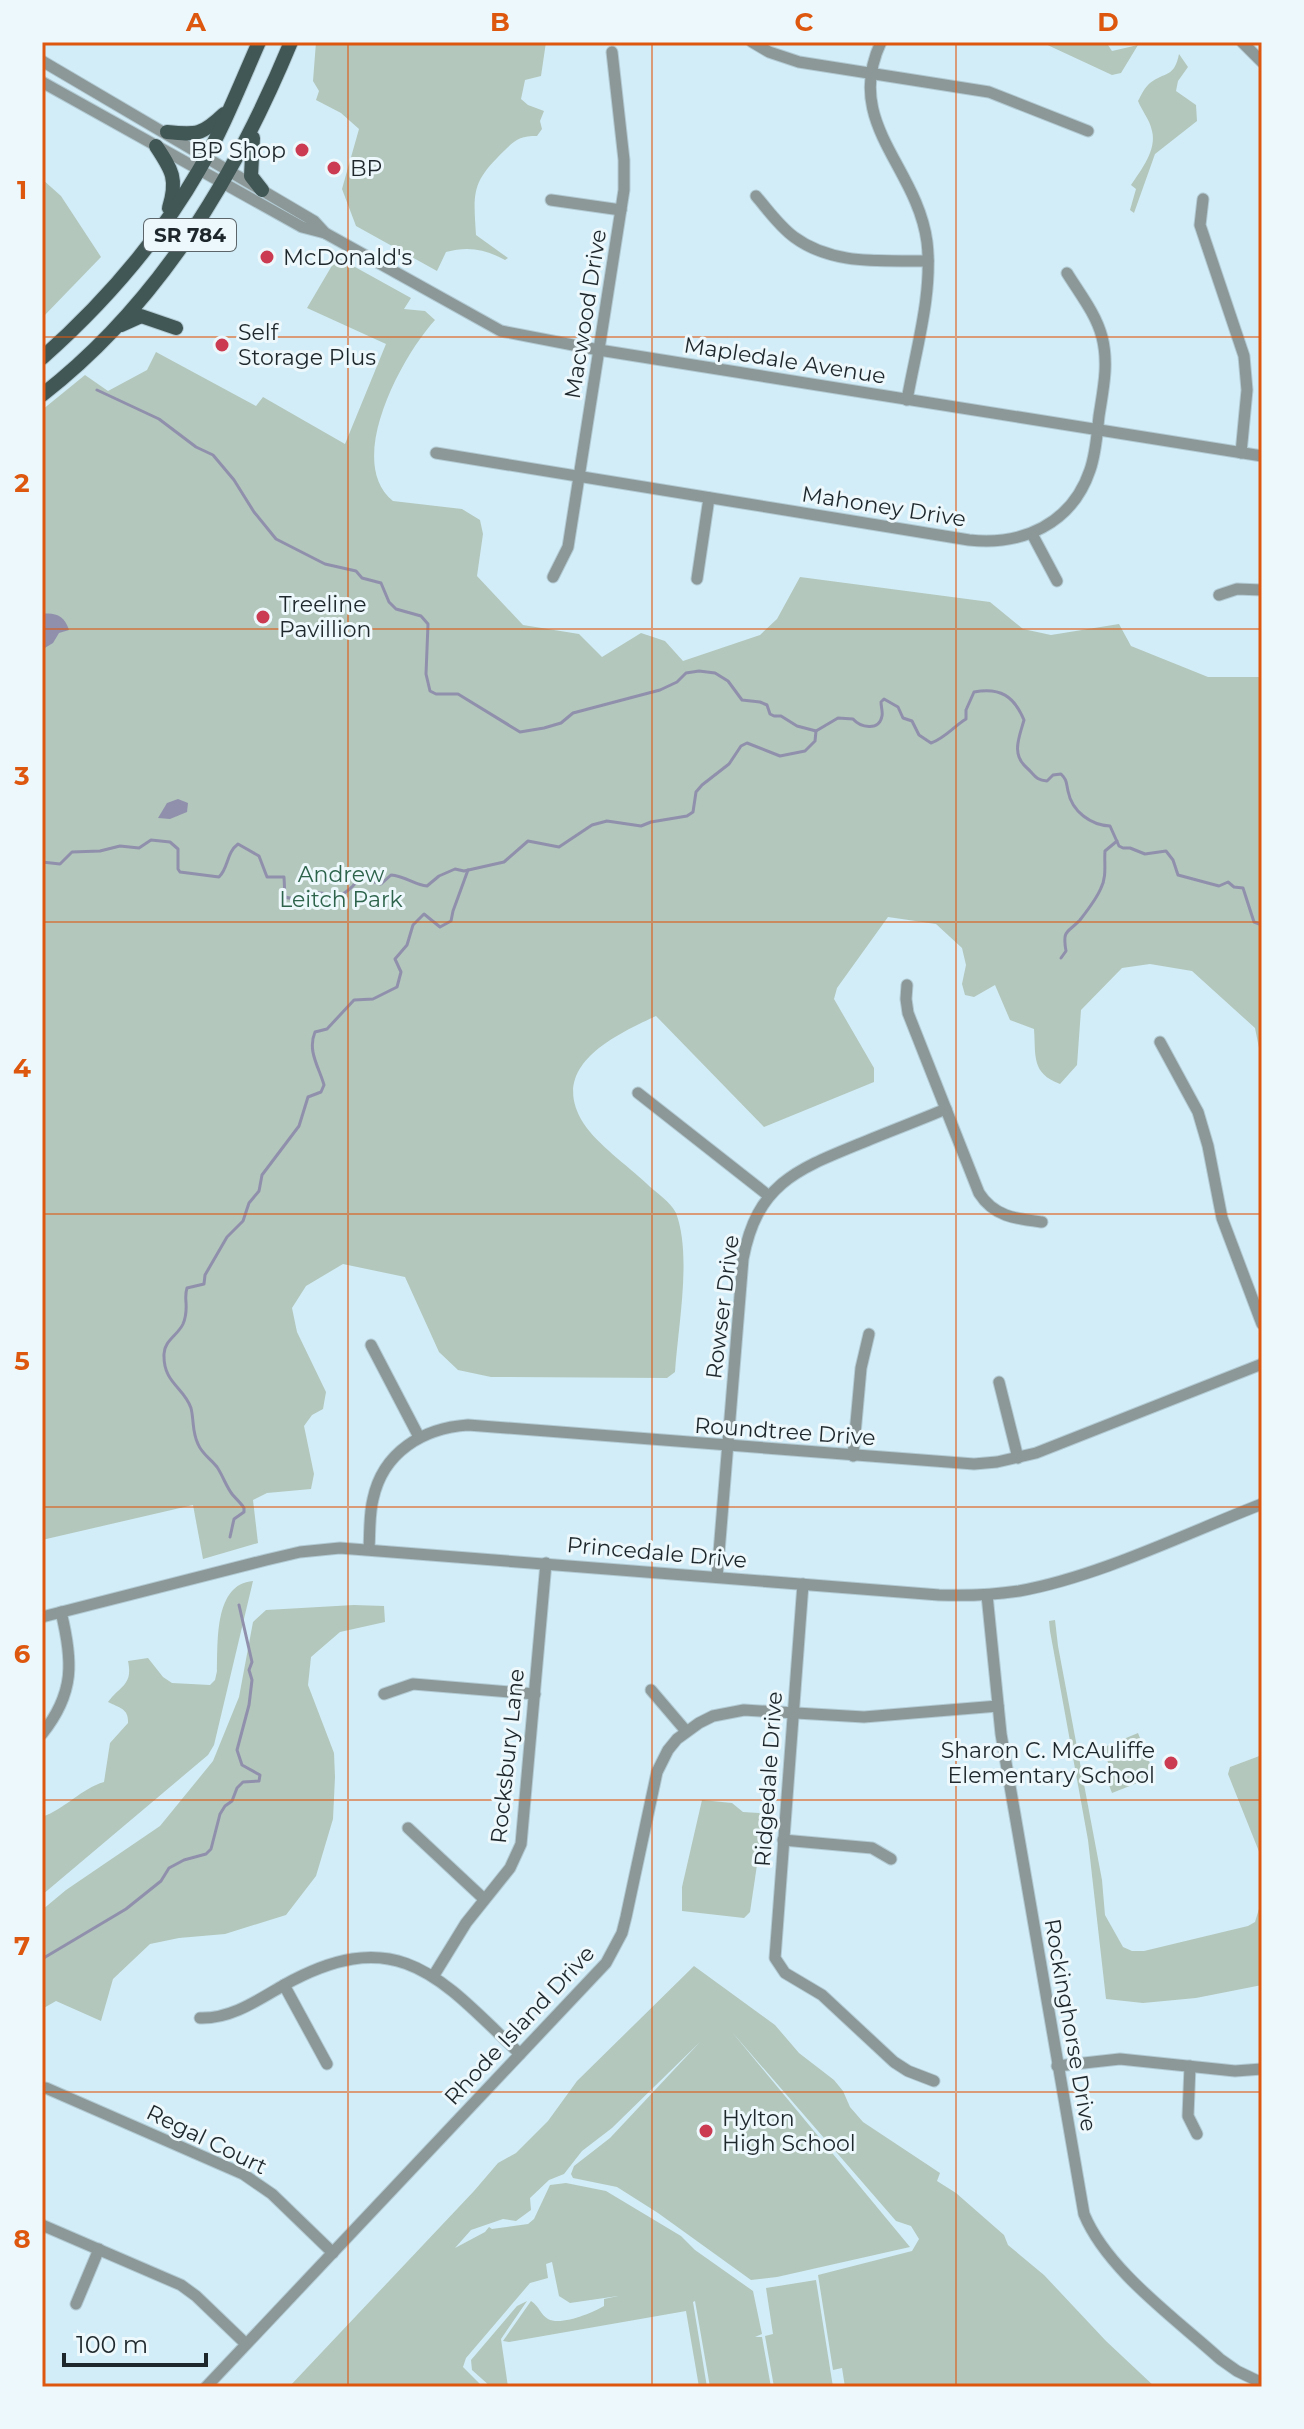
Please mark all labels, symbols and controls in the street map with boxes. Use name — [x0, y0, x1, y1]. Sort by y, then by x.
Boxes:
text: A — [185, 6, 207, 38]
text: B — [490, 6, 510, 38]
text: C — [795, 6, 814, 38]
text: D — [1097, 6, 1119, 38]
place label: BP Shop — [191, 137, 286, 164]
marker: BP Shop — [293, 141, 311, 159]
place label: BP — [350, 155, 382, 182]
marker: BP — [325, 159, 343, 177]
text: 1 — [17, 174, 27, 206]
road number: SR 784 — [144, 219, 236, 251]
street label: Macwood Drive — [559, 227, 612, 401]
place label: McDonald's — [283, 244, 412, 271]
marker: McDonald's — [258, 248, 276, 266]
place label: Self Storage Plus — [238, 319, 376, 371]
street label: Mapledale Avenue — [682, 331, 888, 390]
marker: Self Storage Plus — [213, 336, 231, 354]
text: 2 — [14, 467, 30, 499]
street label: Mahoney Drive — [800, 480, 968, 533]
place label: Treeline Pavillion — [279, 591, 372, 643]
marker: Treeline Pavillion — [254, 608, 272, 626]
text: 3 — [13, 760, 30, 792]
park label: Andrew Leitch Park — [279, 861, 404, 913]
text: 4 — [13, 1052, 31, 1084]
street label: Rowser Drive — [700, 1234, 745, 1381]
text: 5 — [14, 1345, 30, 1377]
street label: Roundtree Drive — [693, 1412, 876, 1451]
street label: Princedale Drive — [566, 1531, 748, 1574]
text: 6 — [14, 1638, 31, 1670]
street label: Rocksbury Lane — [485, 1667, 530, 1845]
street label: Ridgedale Drive — [749, 1691, 788, 1868]
place label: Sharon C. McAuliffe Elementary School — [941, 1737, 1155, 1789]
marker: Sharon C. McAuliffe Elementary School — [1162, 1754, 1180, 1772]
street label: Rockinghorse Drive — [1038, 1916, 1103, 2134]
text: 7 — [14, 1930, 30, 1962]
street label: Rhode Island Drive — [439, 1940, 600, 2111]
street label: Regal Court — [142, 2099, 271, 2180]
place label: Hylton High School — [722, 2105, 856, 2157]
marker: Hylton High School — [697, 2122, 715, 2140]
text: 8 — [13, 2223, 31, 2255]
scale bar — [64, 2317, 206, 2367]
text: 100 m — [76, 2330, 148, 2359]

